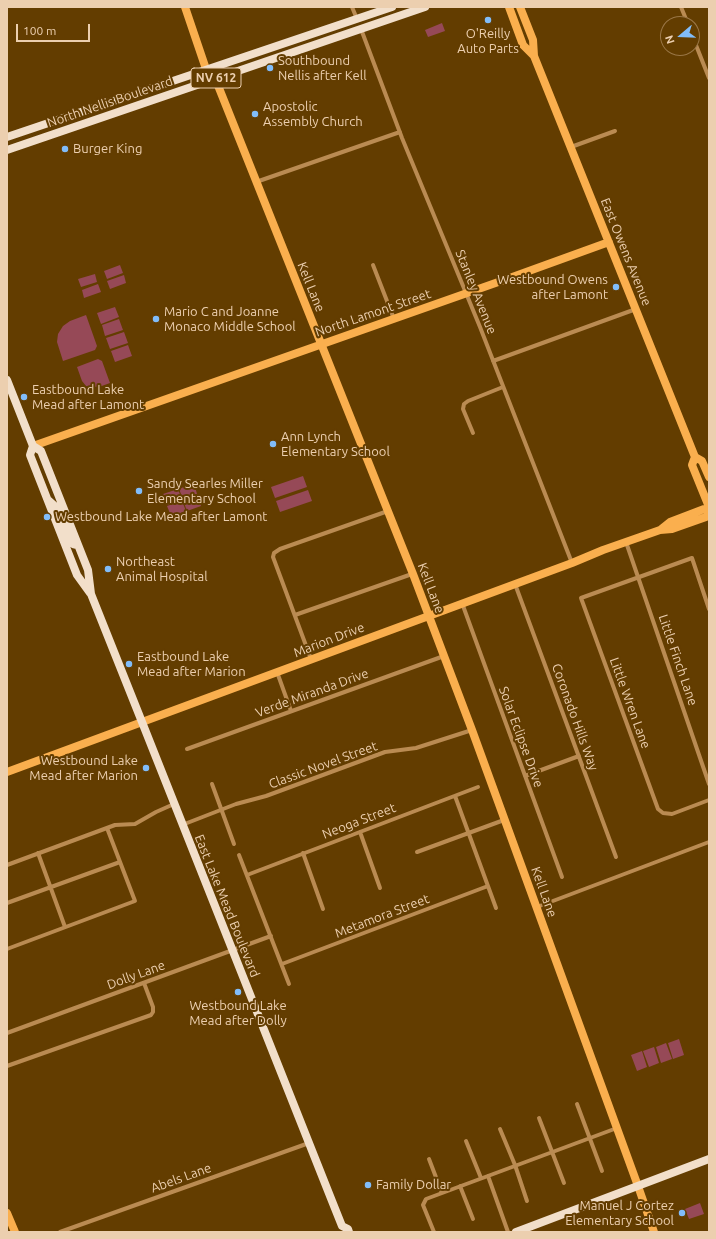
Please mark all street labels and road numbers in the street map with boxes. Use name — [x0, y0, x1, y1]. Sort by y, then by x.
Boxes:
road number: NV 612 — [191, 68, 241, 88]
street label: North Nellis Boulevard — [45, 73, 175, 131]
street label: East Owens Avenue — [597, 196, 655, 308]
street label: Stanley Avenue — [452, 248, 500, 336]
street label: Kell Lane — [294, 260, 328, 314]
street label: North Lamont Street — [313, 286, 433, 340]
street label: Kell Lane — [414, 561, 448, 615]
street label: Little Finch Lane — [655, 612, 701, 708]
street label: Marion Drive — [291, 619, 367, 661]
street label: Little Wren Lane — [606, 655, 654, 751]
street label: Coronado Hills Way — [548, 661, 602, 773]
street label: Verde Miranda Drive — [253, 665, 371, 721]
street label: Solar Eclipse Drive — [495, 684, 547, 790]
street label: Classic Novel Street — [266, 738, 380, 792]
street label: Neoga Street — [320, 800, 398, 842]
street label: East Lake Mead Boulevard — [191, 832, 263, 980]
street label: Kell Lane — [528, 865, 560, 919]
street label: Metamora Street — [333, 891, 431, 941]
street label: Dolly Lane — [105, 957, 167, 993]
street label: Abels Lane — [149, 1160, 213, 1196]

